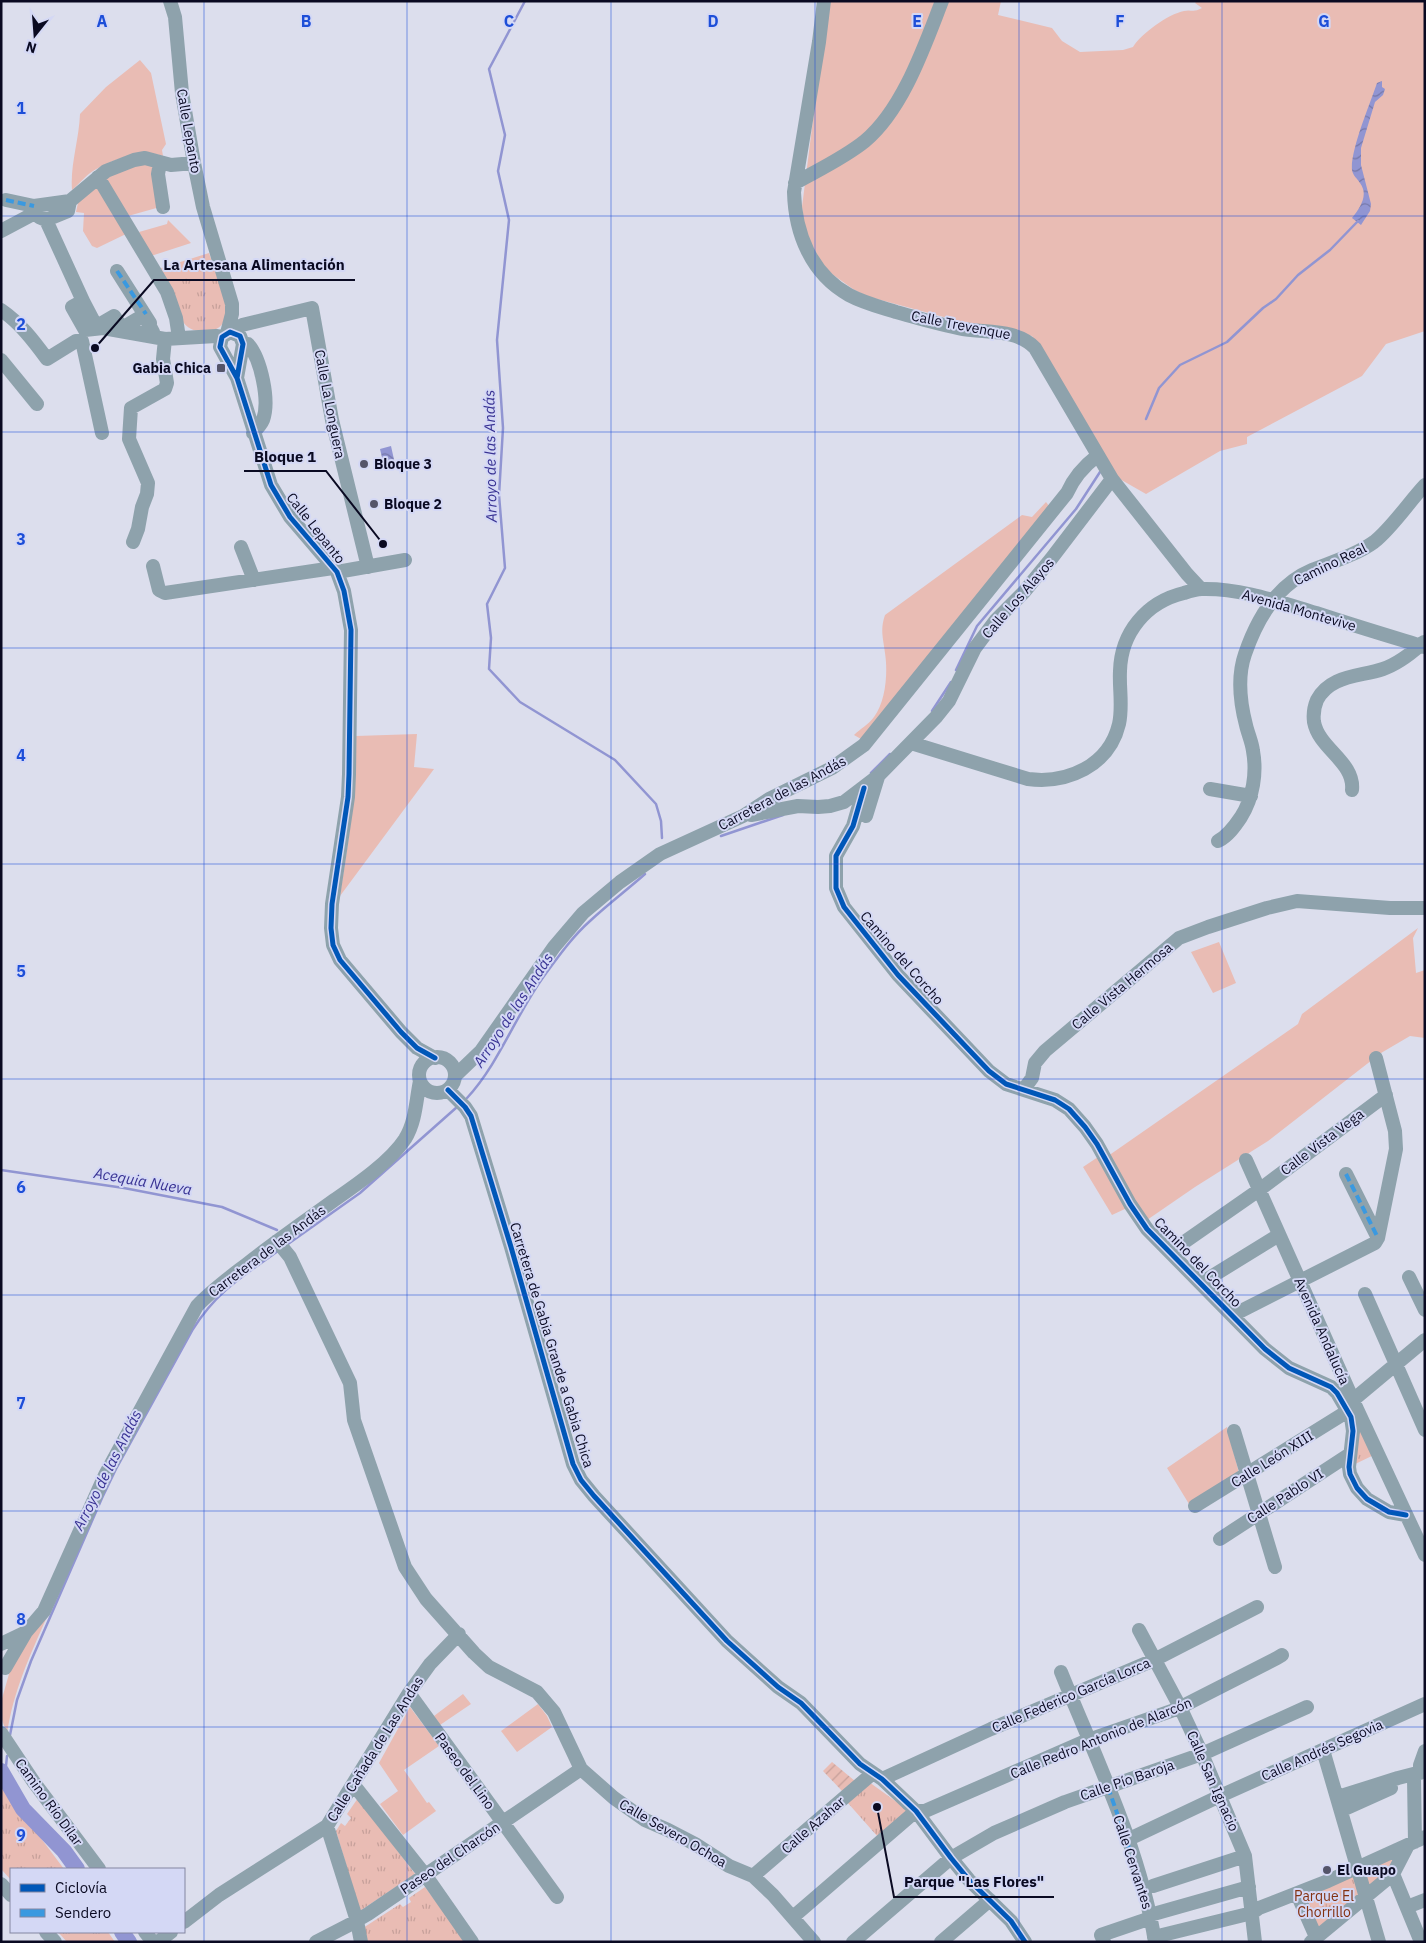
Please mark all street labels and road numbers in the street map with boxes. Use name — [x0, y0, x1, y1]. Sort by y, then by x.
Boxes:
street label: Calle Lepanto — [173, 87, 205, 175]
street label: Calle Trevenque — [910, 307, 1013, 344]
street label: Calle La Longuera — [311, 348, 349, 461]
street label: Calle Lepanto — [283, 489, 350, 567]
street label: Camino Real — [1291, 539, 1369, 589]
street label: Calle Los Alayos — [978, 554, 1058, 642]
street label: Avenida Montevive — [1240, 585, 1358, 635]
street label: Carretera de las Andás — [715, 752, 849, 834]
street label: Camino del Corcho — [856, 907, 948, 1009]
street label: Calle Vista Hermosa — [1068, 938, 1177, 1033]
street label: Calle Vista Vega — [1277, 1104, 1368, 1179]
street label: Carretera de las Andás — [205, 1201, 329, 1301]
street label: Camino del Corcho — [1150, 1213, 1246, 1311]
street label: Carretera de Gabia Grande a Gabia Chica — [506, 1220, 598, 1470]
street label: Avenida Andalucía — [1290, 1274, 1354, 1388]
street label: Calle León XIII — [1227, 1427, 1317, 1491]
street label: Calle Pablo VI — [1243, 1465, 1327, 1527]
street label: Calle Federico García Lorca — [989, 1653, 1153, 1737]
street label: Calle Cañada de Las Andas — [323, 1673, 427, 1825]
street label: Calle Pedro Antonio de Alarcón — [1008, 1693, 1194, 1783]
street label: Calle Andrés Segovia — [1258, 1715, 1386, 1785]
street label: Calle San Ignacio — [1183, 1728, 1243, 1834]
street label: Paseo del Lino — [431, 1729, 499, 1813]
street label: Camino Río Dílar — [11, 1755, 87, 1849]
street label: Calle Pío Baroja — [1078, 1755, 1177, 1805]
street label: Calle Azahar — [778, 1793, 848, 1857]
street label: Calle Severo Ochoa — [616, 1795, 730, 1871]
street label: Calle Cervantes — [1109, 1813, 1157, 1912]
street label: Paseo del Charcón — [397, 1818, 503, 1898]

